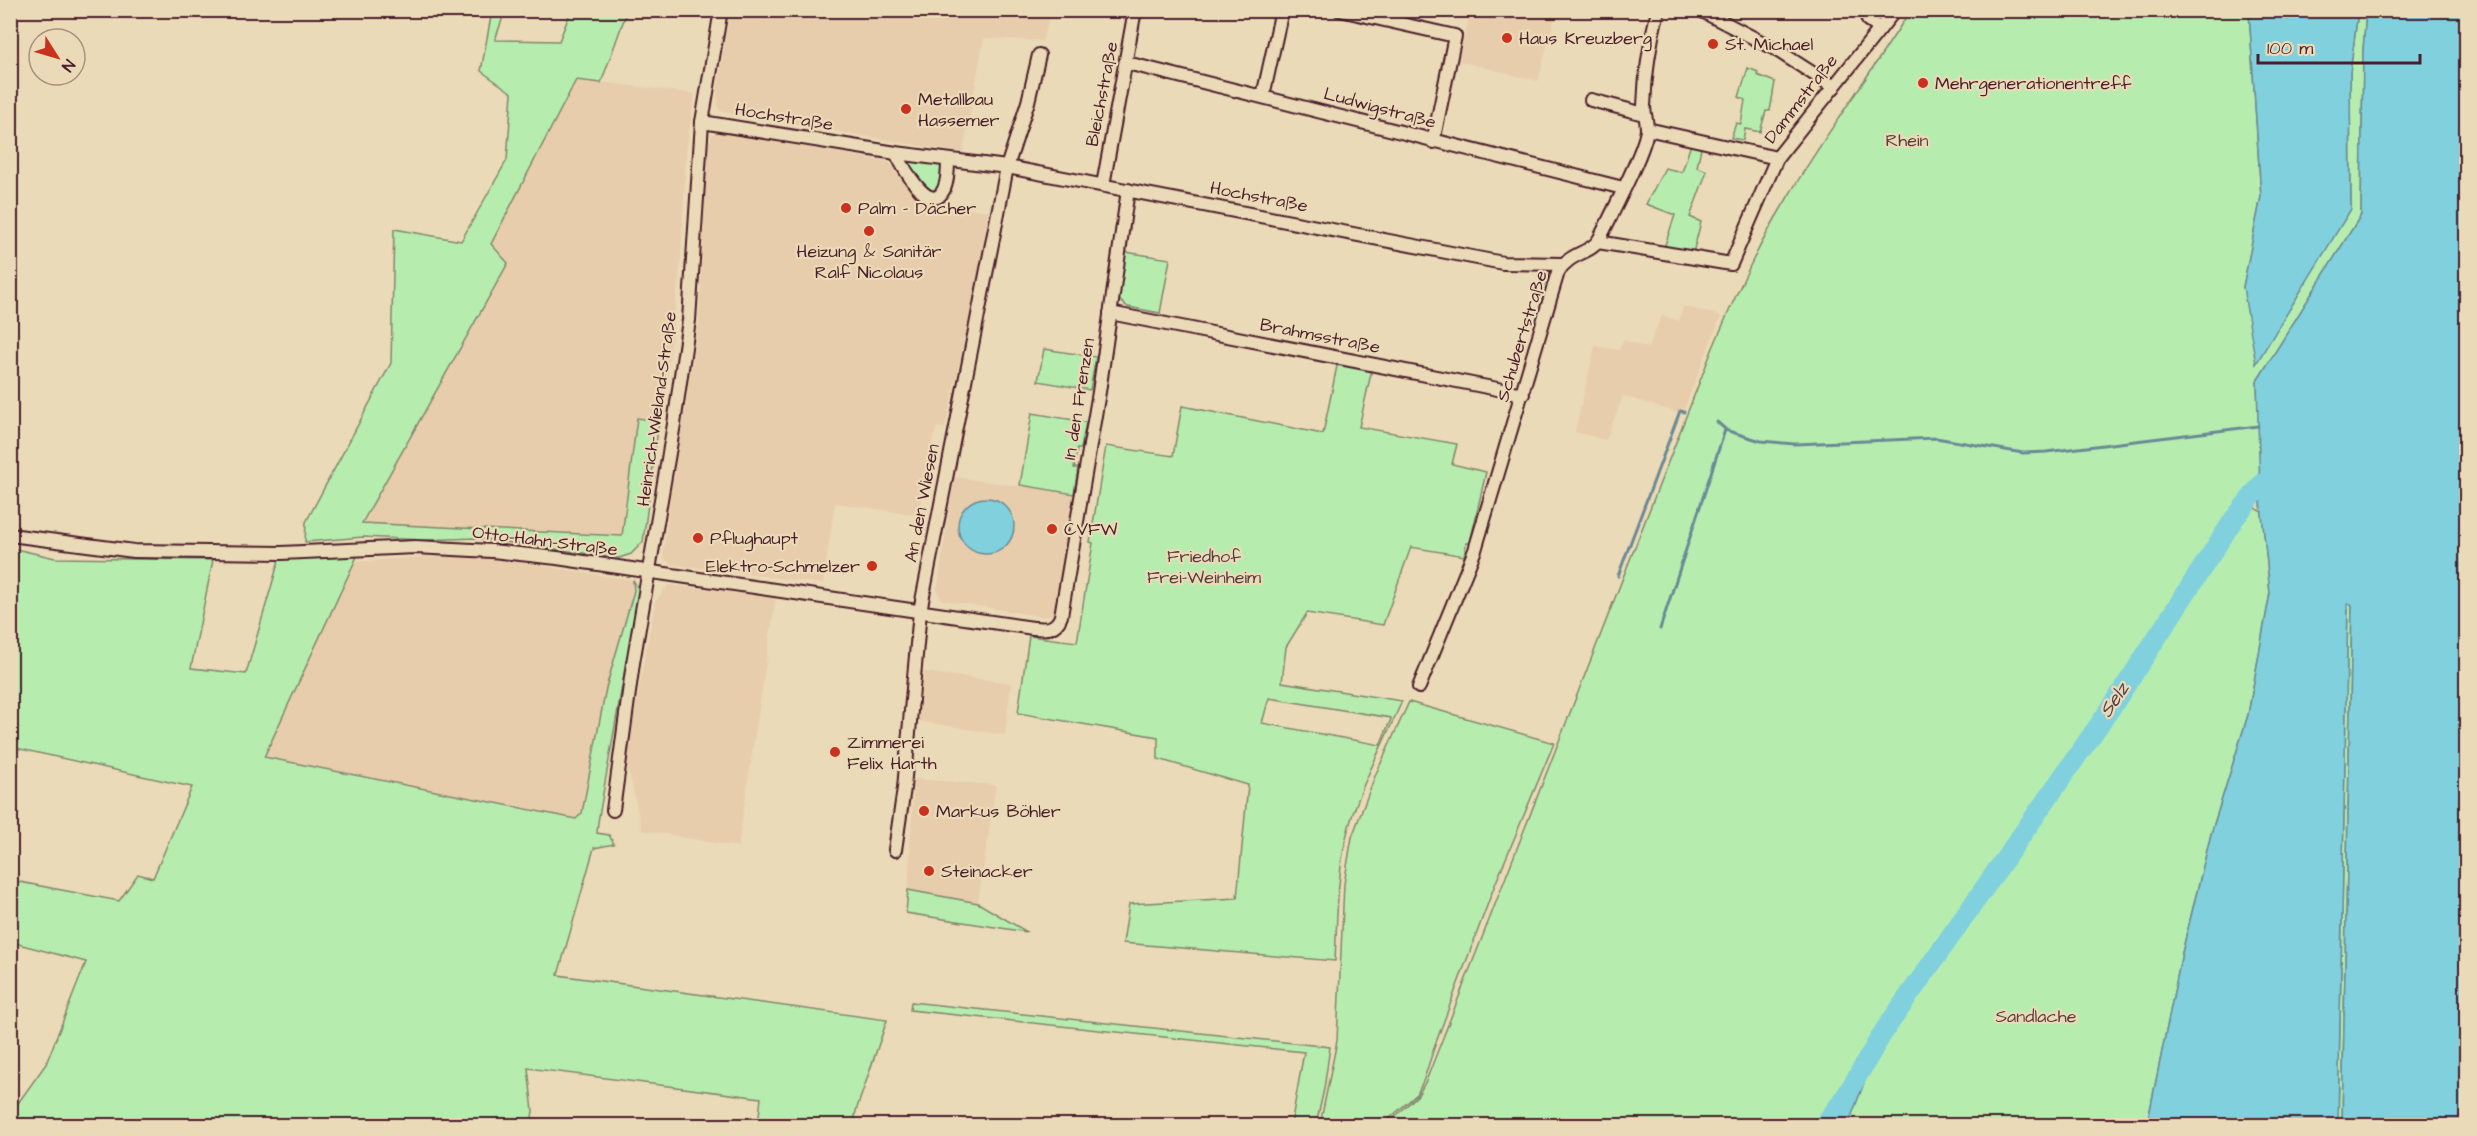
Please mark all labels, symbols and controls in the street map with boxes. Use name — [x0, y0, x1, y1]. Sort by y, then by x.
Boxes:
place label: Haus Kreuzberg — [1519, 26, 1652, 52]
north arrow — [27, 27, 87, 87]
scale bar — [2258, 27, 2420, 65]
marker: Haus Kreuzberg — [1500, 31, 1514, 45]
place label: St. Michael — [1725, 32, 1813, 57]
text: 100 m — [2267, 36, 2313, 61]
marker: St. Michael — [1706, 37, 1720, 51]
street label: Bleichstraße — [1080, 39, 1124, 149]
street label: Dammstraße — [1758, 49, 1844, 149]
text: N — [56, 55, 80, 76]
place label: Mehrgenerationentreff — [1935, 71, 2132, 97]
marker: Mehrgenerationentreff — [1916, 76, 1930, 90]
street label: Ludwigstraße — [1321, 81, 1439, 136]
place label: Metallbau Hassemer — [918, 87, 1000, 133]
street label: Hochstraße — [733, 97, 835, 137]
marker: Metallbau Hassemer — [899, 102, 913, 116]
park label: Rhein — [1885, 128, 1929, 153]
street label: Hochstraße — [1208, 175, 1310, 219]
place label: Palm - Dächer — [858, 196, 976, 221]
marker: Palm - Dächer — [839, 201, 853, 215]
marker: Heizung & Sanitär Ralf Nicolaus — [862, 224, 876, 238]
place label: Heizung & Sanitär Ralf Nicolaus — [797, 239, 942, 285]
street label: Schubertstraße — [1490, 267, 1554, 405]
street label: Heinrich-Wieland-Straße — [631, 310, 683, 508]
street label: Brahmsstraße — [1258, 312, 1382, 360]
street label: In den Frenzen — [1057, 336, 1101, 462]
street label: An den Wiesen — [898, 442, 946, 564]
place label: CVFW — [1064, 517, 1117, 542]
street label: Otto-Hahn-Straße — [471, 520, 619, 562]
marker: CVFW — [1045, 522, 1059, 536]
place label: Pflughaupt — [710, 526, 799, 552]
marker: Pflughaupt — [691, 531, 705, 545]
park label: Friedhof Frei-Weinheim — [1147, 544, 1261, 590]
place label: Elektro-Schmelzer — [706, 554, 860, 579]
marker: Elektro-Schmelzer — [865, 559, 879, 573]
water label: Selz — [2092, 676, 2136, 723]
place label: Zimmerei Felix Harth — [847, 730, 937, 776]
marker: Zimmerei Felix Harth — [828, 745, 842, 759]
place label: Markus Böhler — [936, 799, 1061, 824]
marker: Markus Böhler — [917, 804, 931, 818]
place label: Steinacker — [941, 859, 1033, 884]
marker: Steinacker — [922, 864, 936, 878]
park label: Sandlache — [1996, 1004, 2077, 1029]

